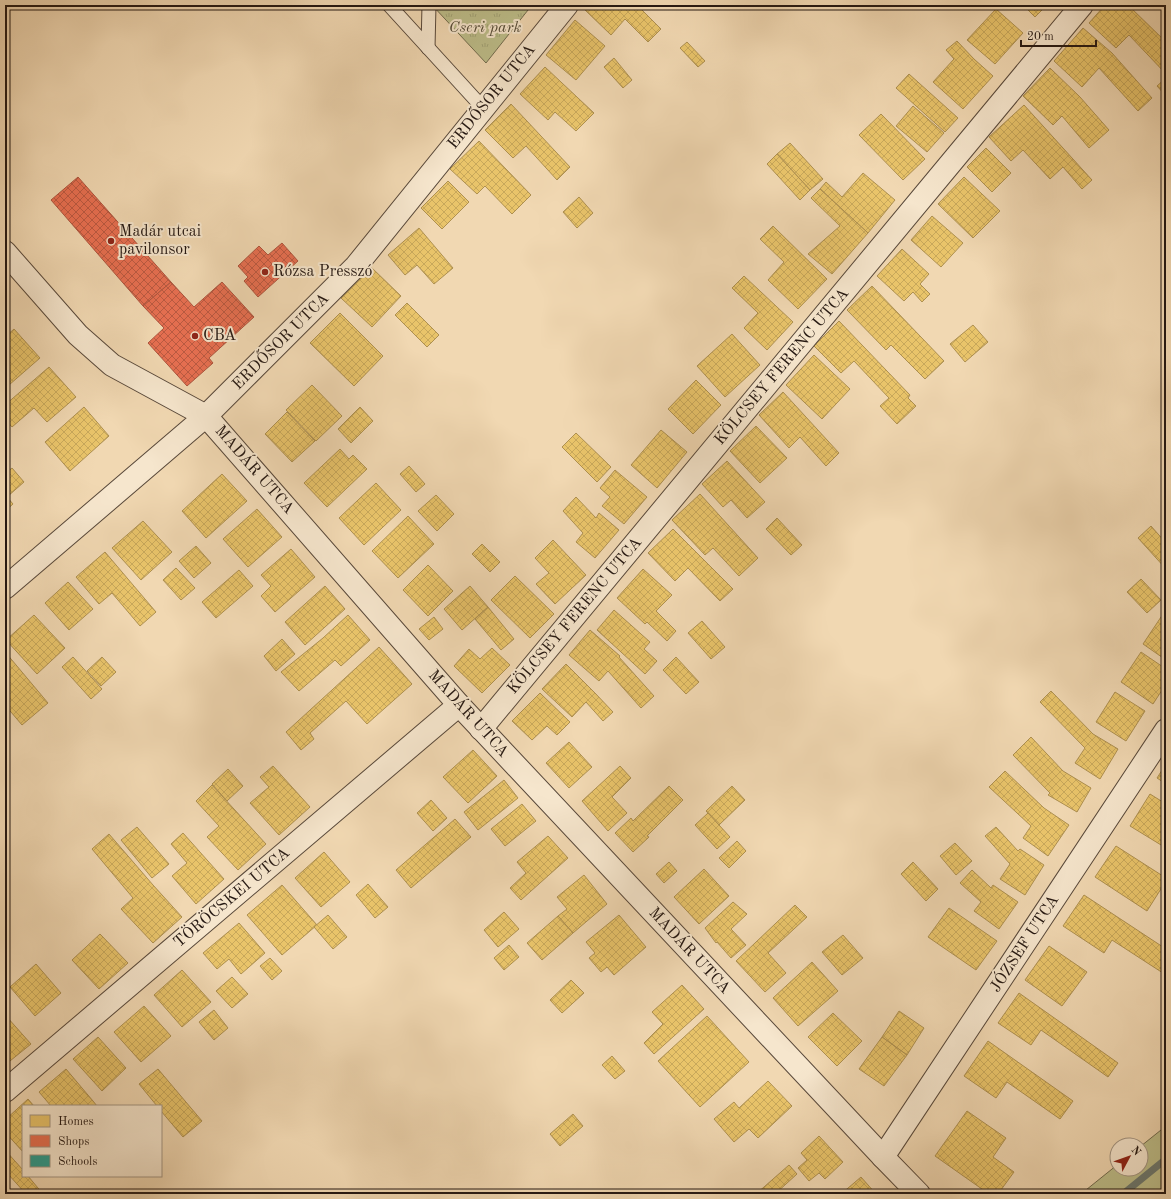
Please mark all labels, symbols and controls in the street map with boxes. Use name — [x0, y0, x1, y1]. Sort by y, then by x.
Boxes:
park label: Cseri park — [449, 20, 521, 36]
scale bar — [1021, 22, 1096, 48]
text: 20 m — [1027, 31, 1054, 43]
street label: ERDŐSOR UTCA — [441, 39, 539, 152]
place label: Madár utcai pavilonsor — [119, 224, 201, 258]
marker: Madár utcai pavilonsor — [106, 236, 116, 246]
place label: Rózsa Presszó — [273, 264, 372, 280]
marker: Rózsa Presszó — [260, 267, 270, 277]
street label: KÖLCSEY FERENC UTCA — [709, 283, 852, 448]
street label: ERDŐSOR UTCA — [226, 287, 332, 393]
place label: CBA — [203, 328, 236, 344]
marker: CBA — [190, 331, 200, 341]
street label: MADÁR UTCA — [211, 420, 300, 517]
street label: KÖLCSEY FERENC UTCA — [502, 532, 645, 697]
street label: MADÁR UTCA — [425, 665, 514, 761]
street label: TÖRÖCSKEI UTCA — [168, 842, 293, 951]
street label: JÓZSEF UTCA — [983, 890, 1062, 996]
street label: MADÁR UTCA — [645, 902, 736, 997]
legend — [22, 1105, 162, 1177]
text: Homes — [58, 1116, 94, 1128]
text: Shops — [58, 1136, 89, 1148]
north arrow — [1109, 1137, 1149, 1177]
text: N — [1129, 1145, 1143, 1159]
text: Schools — [58, 1156, 98, 1168]

